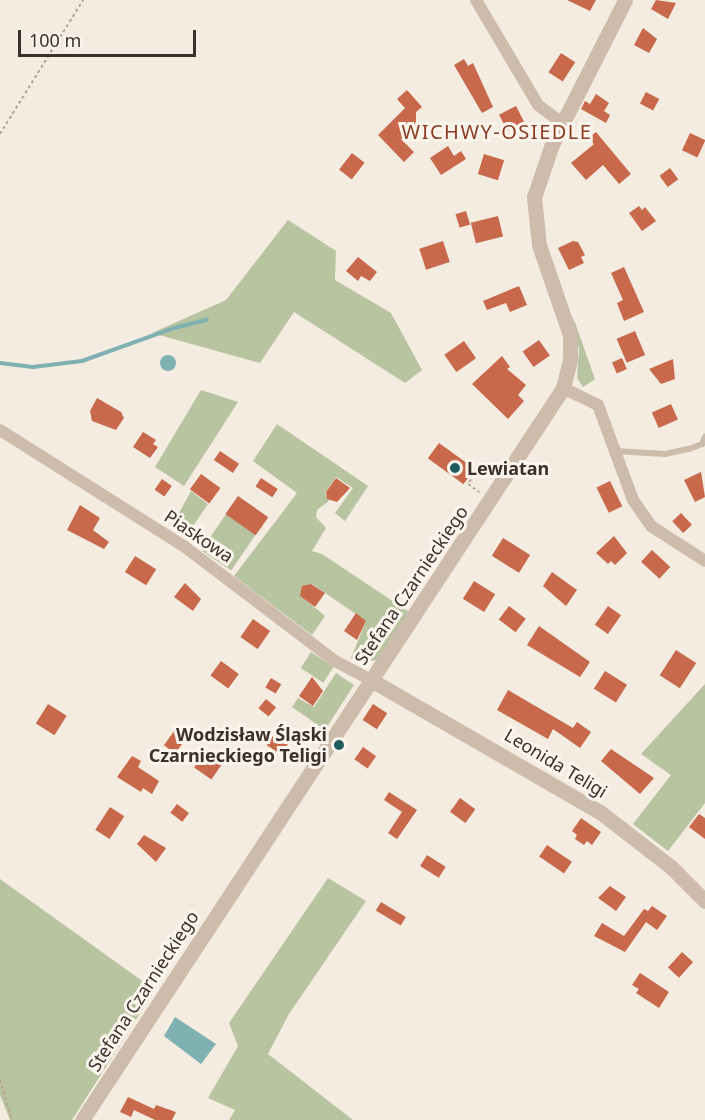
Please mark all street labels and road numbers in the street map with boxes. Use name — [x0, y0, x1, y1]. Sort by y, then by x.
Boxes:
street label: Stefana Czarnieckiego — [350, 501, 472, 669]
street label: Piaskowa — [160, 505, 238, 567]
street label: Leonida Teligi — [501, 724, 611, 802]
street label: Stefana Czarnieckiego — [83, 907, 203, 1075]

